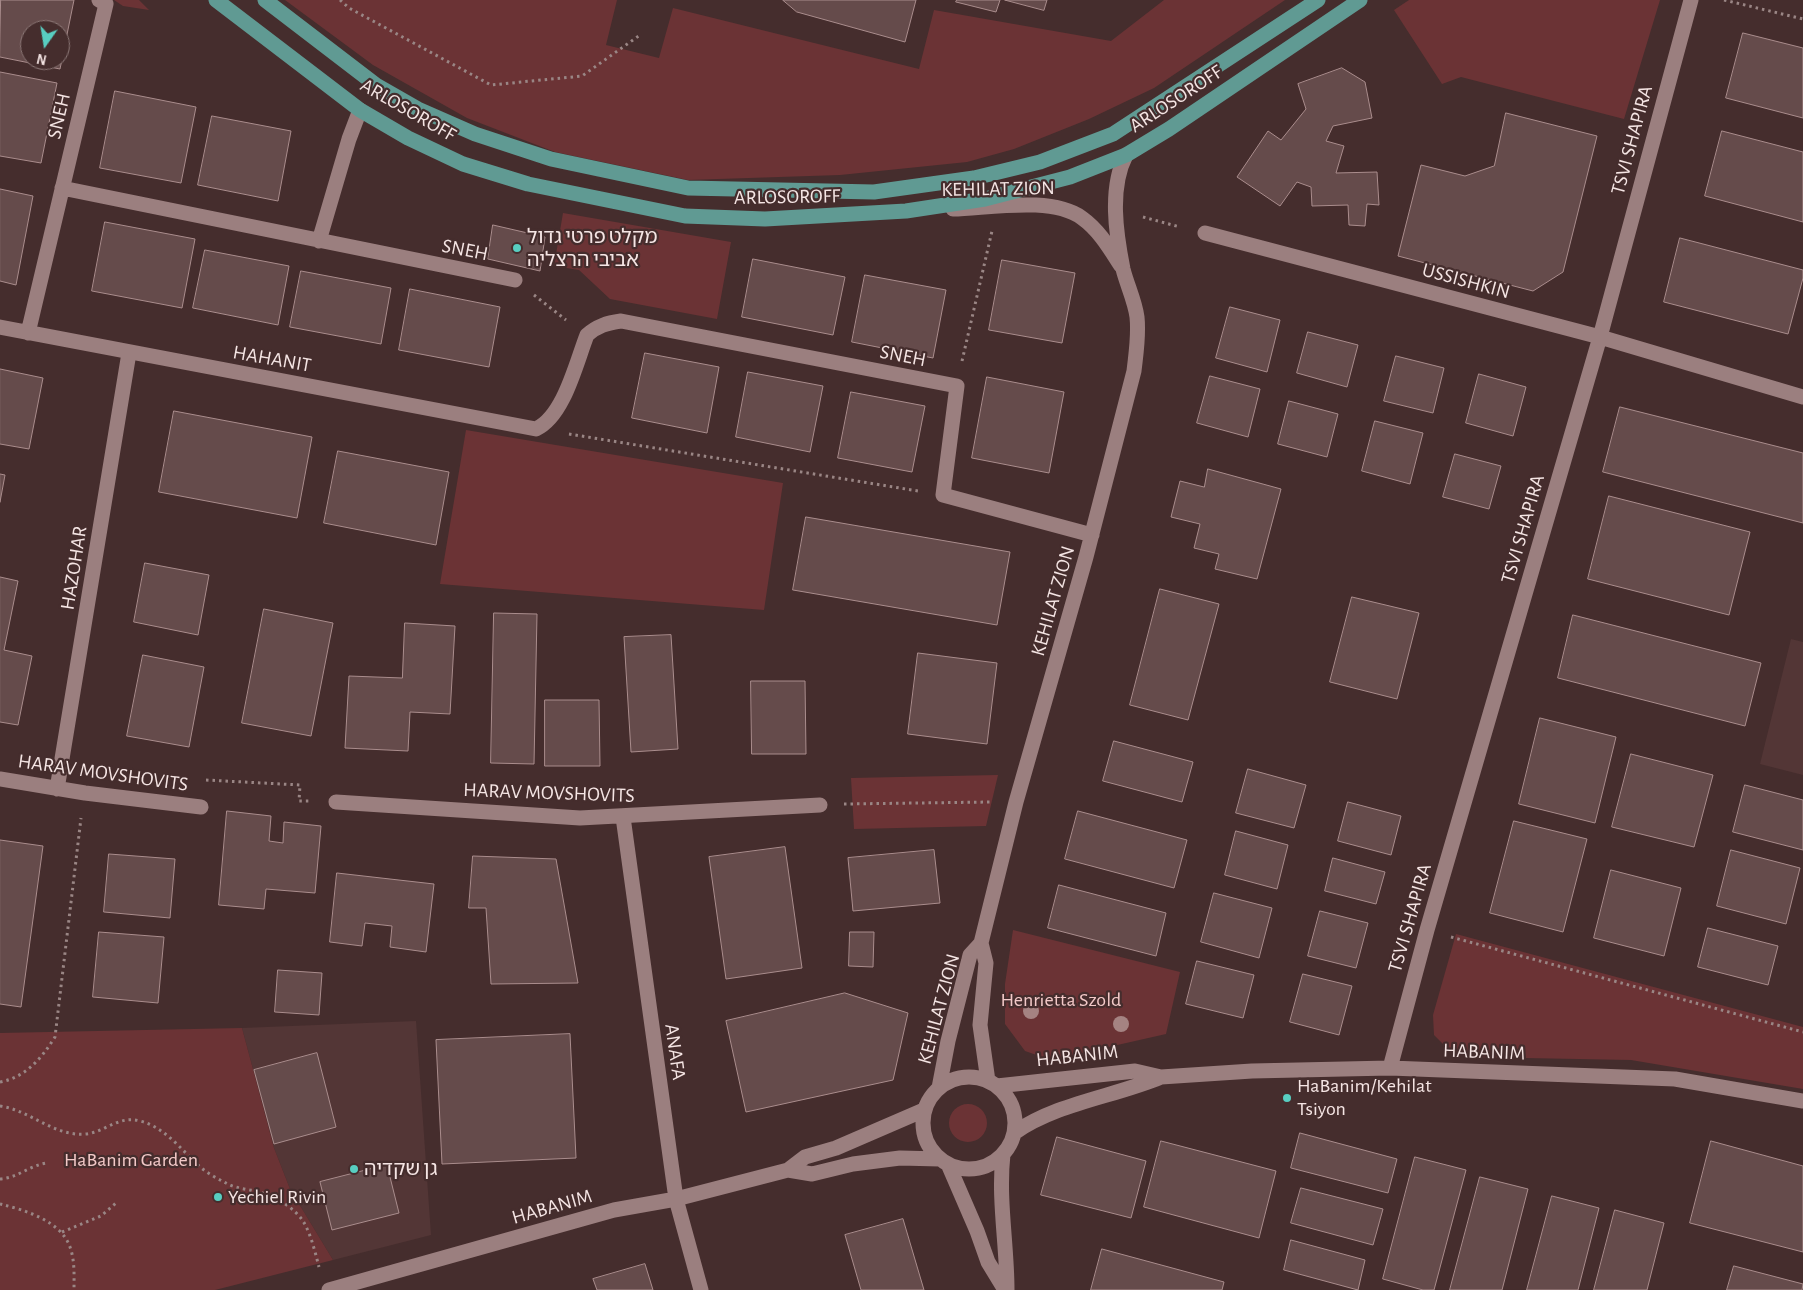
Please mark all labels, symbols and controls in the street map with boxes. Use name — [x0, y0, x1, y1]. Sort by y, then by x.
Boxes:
north arrow — [20, 20, 70, 70]
text: N — [36, 51, 48, 67]
street label: ARLOSOROFF — [1125, 60, 1227, 138]
street label: ARLOSOROFF — [356, 73, 460, 147]
street label: TSVI SHAPIRA — [1606, 83, 1658, 197]
street label: SNEH — [42, 91, 76, 141]
street label: KEHILAT ZION — [941, 176, 1055, 202]
street label: ARLOSOROFF — [734, 184, 840, 210]
place label: מקלט פרטי גדול אביבי הרצליה — [527, 225, 658, 272]
street label: SNEH — [440, 234, 490, 266]
marker: מקלט פרטי גדול אביבי הרצליה — [511, 242, 523, 254]
street label: USSISHKIN — [1420, 258, 1512, 304]
street label: HAHANIT — [231, 340, 313, 378]
street label: SNEH — [878, 340, 928, 372]
street label: TSVI SHAPIRA — [1496, 472, 1550, 586]
street label: HAZOHAR — [56, 524, 92, 612]
street label: KEHILAT ZION — [1026, 543, 1080, 659]
street label: HARAV MOVSHOVITS — [16, 749, 190, 797]
street label: HARAV MOVSHOVITS — [463, 778, 635, 808]
street label: TSVI SHAPIRA — [1383, 861, 1437, 975]
street label: KEHILAT ZION — [913, 951, 965, 1067]
park label: Henrietta Szold — [1001, 988, 1121, 1012]
street label: ANAFA — [659, 1022, 691, 1082]
street label: HABANIM — [1442, 1039, 1526, 1065]
street label: HABANIM — [1035, 1040, 1119, 1072]
place label: HaBanim/Kehilat Tsiyon — [1297, 1074, 1432, 1121]
marker: HaBanim/Kehilat Tsiyon — [1281, 1092, 1293, 1104]
park label: HaBanim Garden — [64, 1148, 198, 1172]
place label: גן שקדיה — [364, 1157, 437, 1181]
marker: גן שקדיה — [348, 1163, 360, 1175]
street label: HABANIM — [509, 1184, 595, 1230]
place label: Yechiel Rivin — [228, 1185, 326, 1209]
marker: Yechiel Rivin — [212, 1191, 224, 1203]

